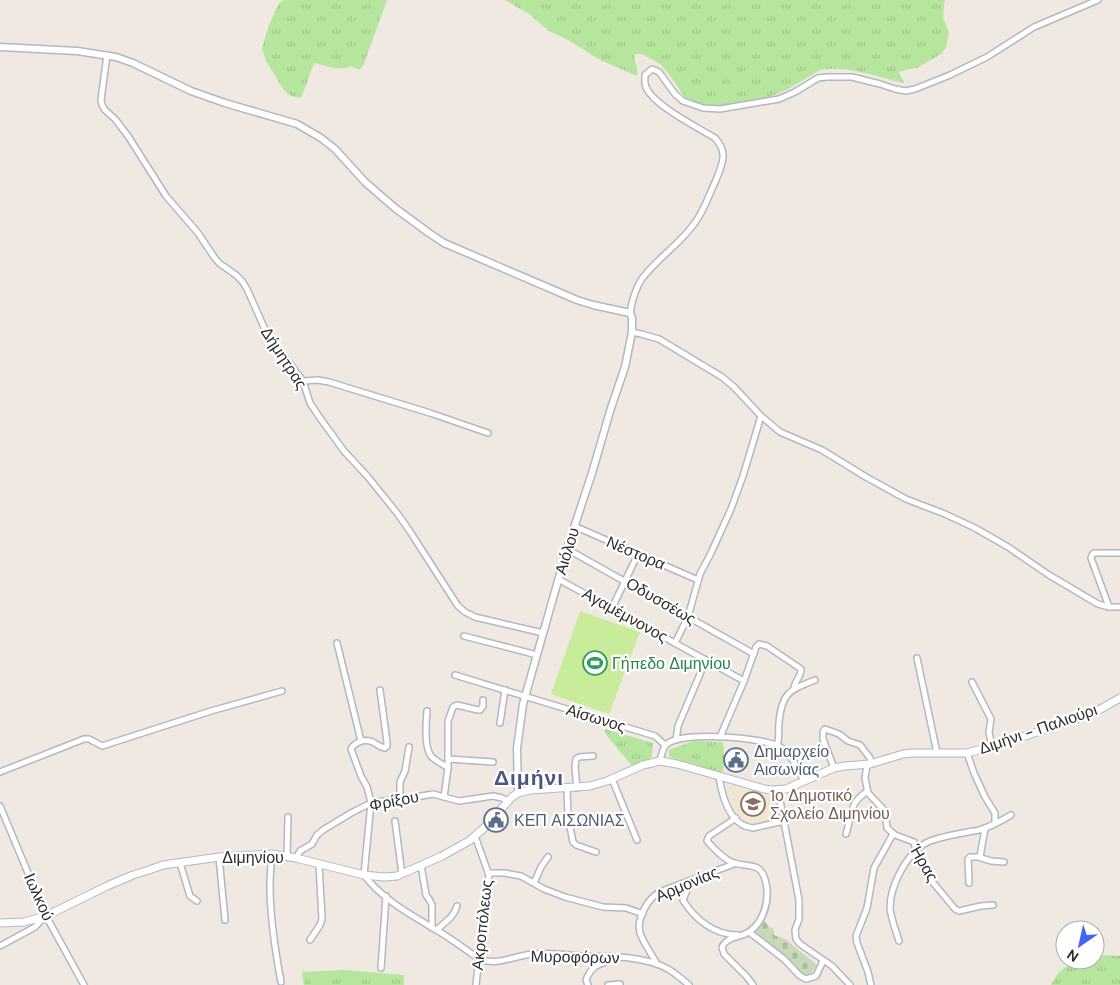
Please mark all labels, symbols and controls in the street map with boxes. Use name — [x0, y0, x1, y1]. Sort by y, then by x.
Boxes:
street label: Δήμητρας — [256, 323, 312, 393]
street label: Αιόλου — [550, 525, 584, 577]
street label: Νέστορα — [603, 531, 669, 575]
street label: Οδυσσέως — [622, 573, 700, 630]
street label: Αγαμέμνονος — [578, 583, 672, 647]
sports icon: Γήπεδο Διμηνίου — [582, 650, 608, 676]
place label: Γήπεδο Διμηνίου — [612, 653, 731, 674]
street label: Αίσωνος — [564, 699, 629, 737]
street label: Διμήνι - Παλιούρι — [976, 699, 1100, 759]
place label: Δημαρχείο Αισωνίας — [754, 741, 829, 780]
public building icon: Δημαρχείο Αισωνίας — [723, 747, 749, 773]
district label: Διμήνι — [494, 764, 564, 792]
place label: 1ο Δημοτικό Σχολείο Διμηνίου — [770, 785, 890, 824]
street label: Φρίξου — [368, 786, 420, 816]
school or university icon: 1ο Δημοτικό Σχολείο Διμηνίου — [740, 791, 766, 817]
public building icon: ΚΕΠ ΑΙΣΩΝΙΑΣ — [483, 807, 509, 833]
place label: ΚΕΠ ΑΙΣΩΝΙΑΣ — [514, 810, 625, 831]
street label: Ήρας — [905, 840, 943, 886]
street label: Διμηνίου — [222, 847, 284, 868]
street label: Αρμονίας — [652, 861, 722, 907]
street label: Ιωλκού — [19, 870, 59, 924]
street label: Ακροπόλεως — [467, 878, 497, 971]
north arrow — [1055, 920, 1105, 970]
text: N — [1063, 945, 1082, 966]
street label: Μυροφόρων — [530, 946, 620, 968]

